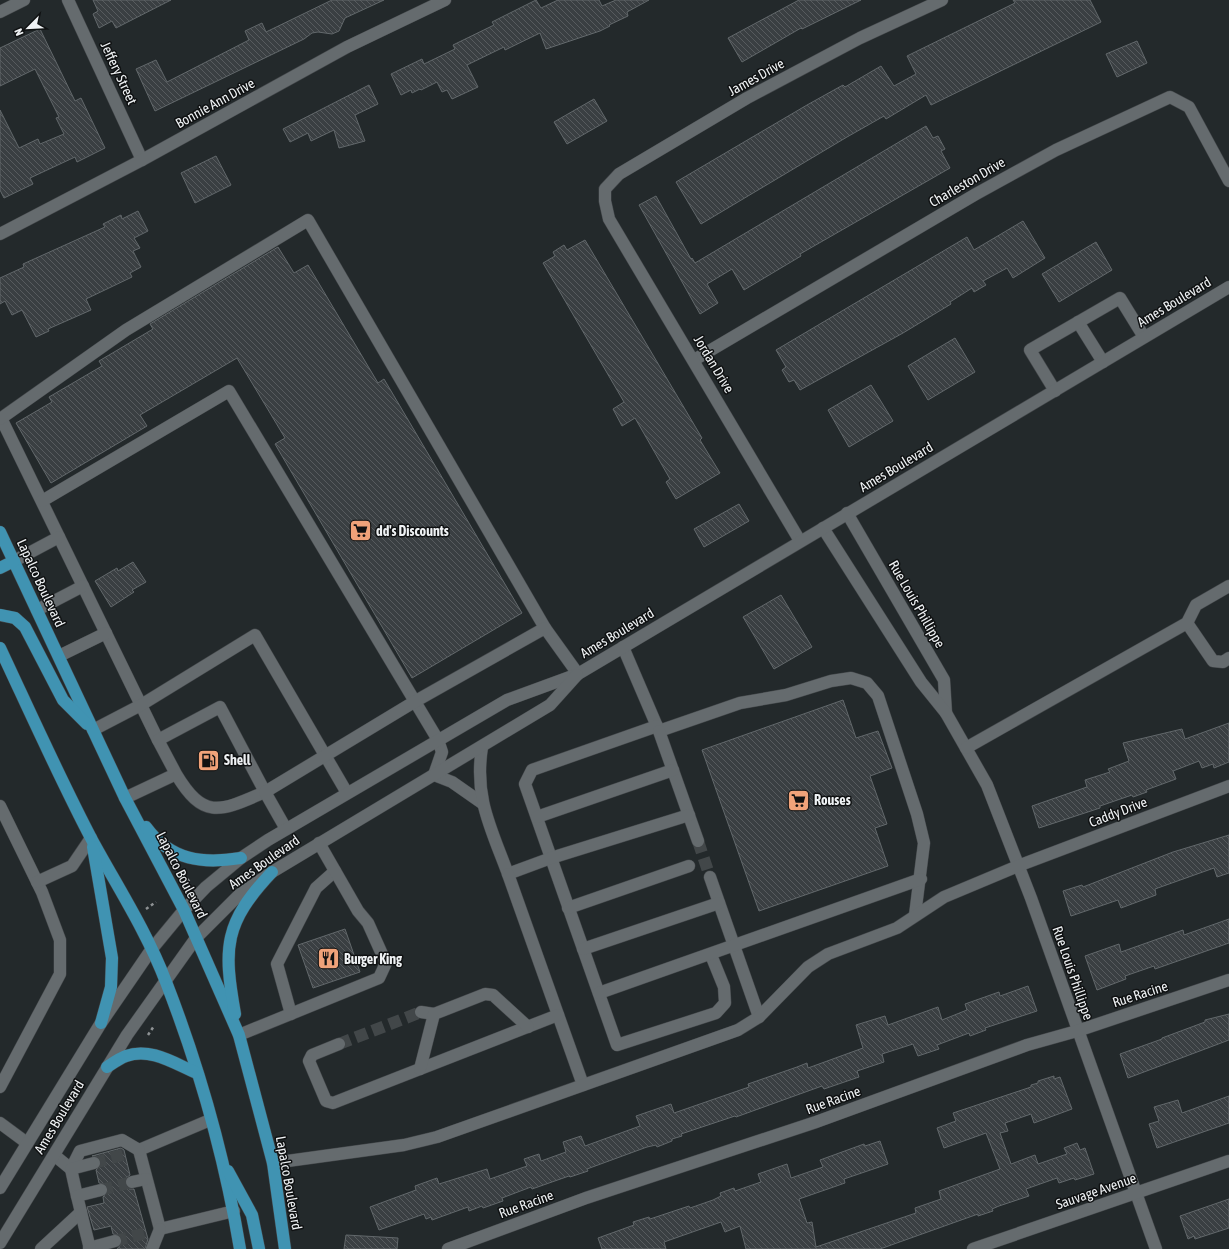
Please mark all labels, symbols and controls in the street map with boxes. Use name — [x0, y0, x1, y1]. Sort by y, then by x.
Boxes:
north arrow — [8, 8, 48, 48]
text: N — [12, 27, 26, 37]
street label: Jeffery Street — [98, 39, 140, 107]
street label: James Drive — [725, 55, 787, 99]
street label: Bonnie Ann Drive — [173, 75, 257, 131]
street label: Charleston Drive — [926, 154, 1008, 210]
street label: Ames Boulevard — [1134, 274, 1214, 330]
street label: Jordan Drive — [691, 332, 737, 396]
street label: Ames Boulevard — [856, 439, 936, 495]
supermarket icon: dd's Discounts — [347, 518, 373, 544]
place label: dd's Discounts — [376, 523, 449, 539]
street label: Lapalco Boulevard — [14, 537, 68, 629]
street label: Rue Louis Phillippe — [886, 558, 948, 650]
street label: Ames Boulevard — [577, 605, 657, 661]
fuel station icon: Shell — [195, 747, 221, 773]
place label: Shell — [224, 752, 251, 768]
supermarket icon: Rouses — [786, 787, 812, 813]
place label: Rouses — [814, 792, 851, 808]
street label: Caddy Drive — [1087, 794, 1149, 830]
street label: Lapalco Boulevard — [153, 829, 211, 921]
street label: Ames Boulevard — [225, 832, 303, 892]
street label: Rue Louis Phillippe — [1049, 924, 1097, 1022]
restaurant icon: Burger King — [316, 946, 342, 972]
place label: Burger King — [344, 951, 403, 967]
street label: Rue Racine — [1110, 978, 1170, 1010]
street label: Ames Boulevard — [31, 1077, 87, 1157]
street label: Rue Racine — [803, 1083, 863, 1117]
street label: Lapalco Boulevard — [273, 1135, 305, 1231]
street label: Sauvage Avenue — [1054, 1170, 1138, 1212]
street label: Rue Racine — [496, 1187, 556, 1221]

